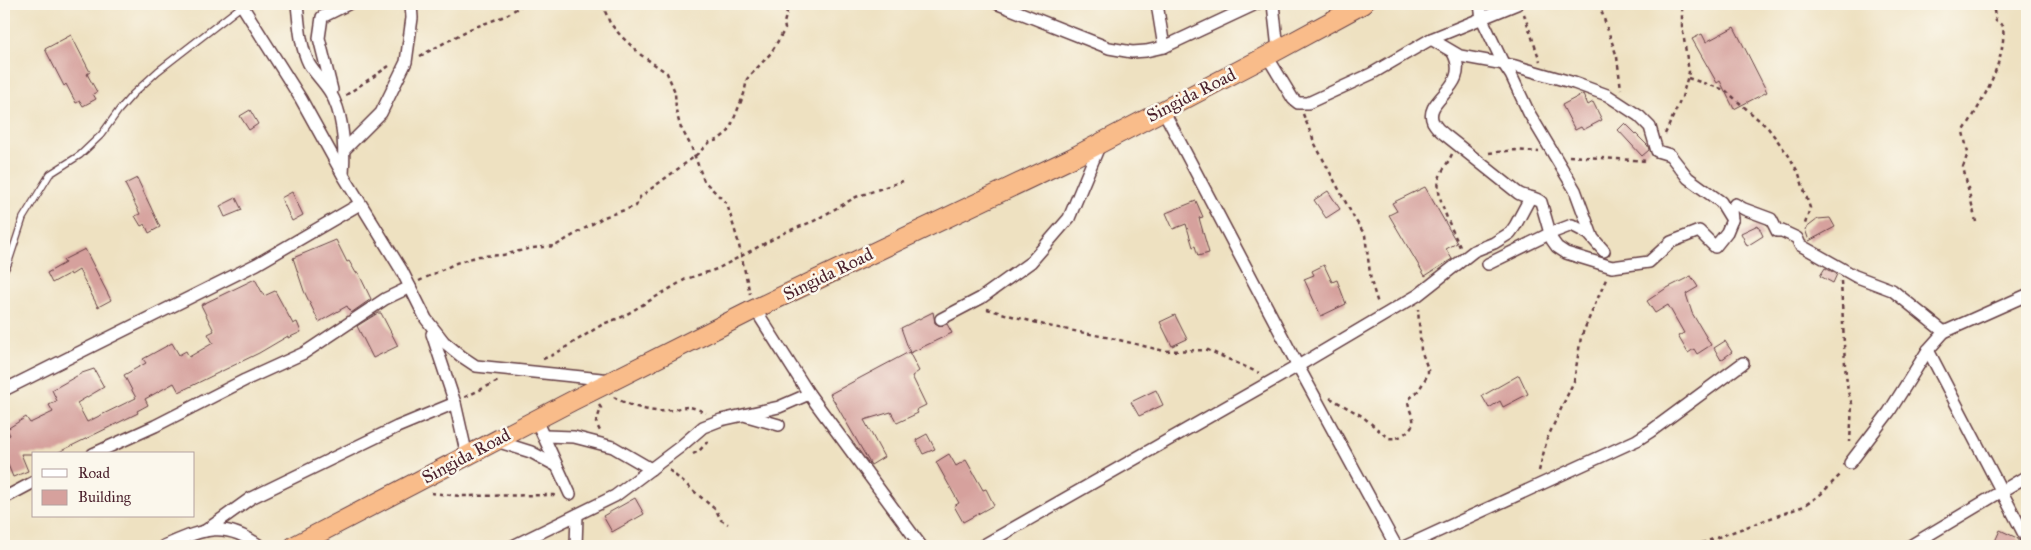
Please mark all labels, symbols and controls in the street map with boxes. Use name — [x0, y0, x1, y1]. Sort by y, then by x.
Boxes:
street label: Singida Road — [1143, 63, 1240, 128]
street label: Singida Road — [780, 243, 877, 306]
street label: Singida Road — [418, 423, 515, 489]
legend — [32, 452, 195, 518]
text: Road — [78, 464, 110, 482]
text: Building — [78, 488, 132, 506]

